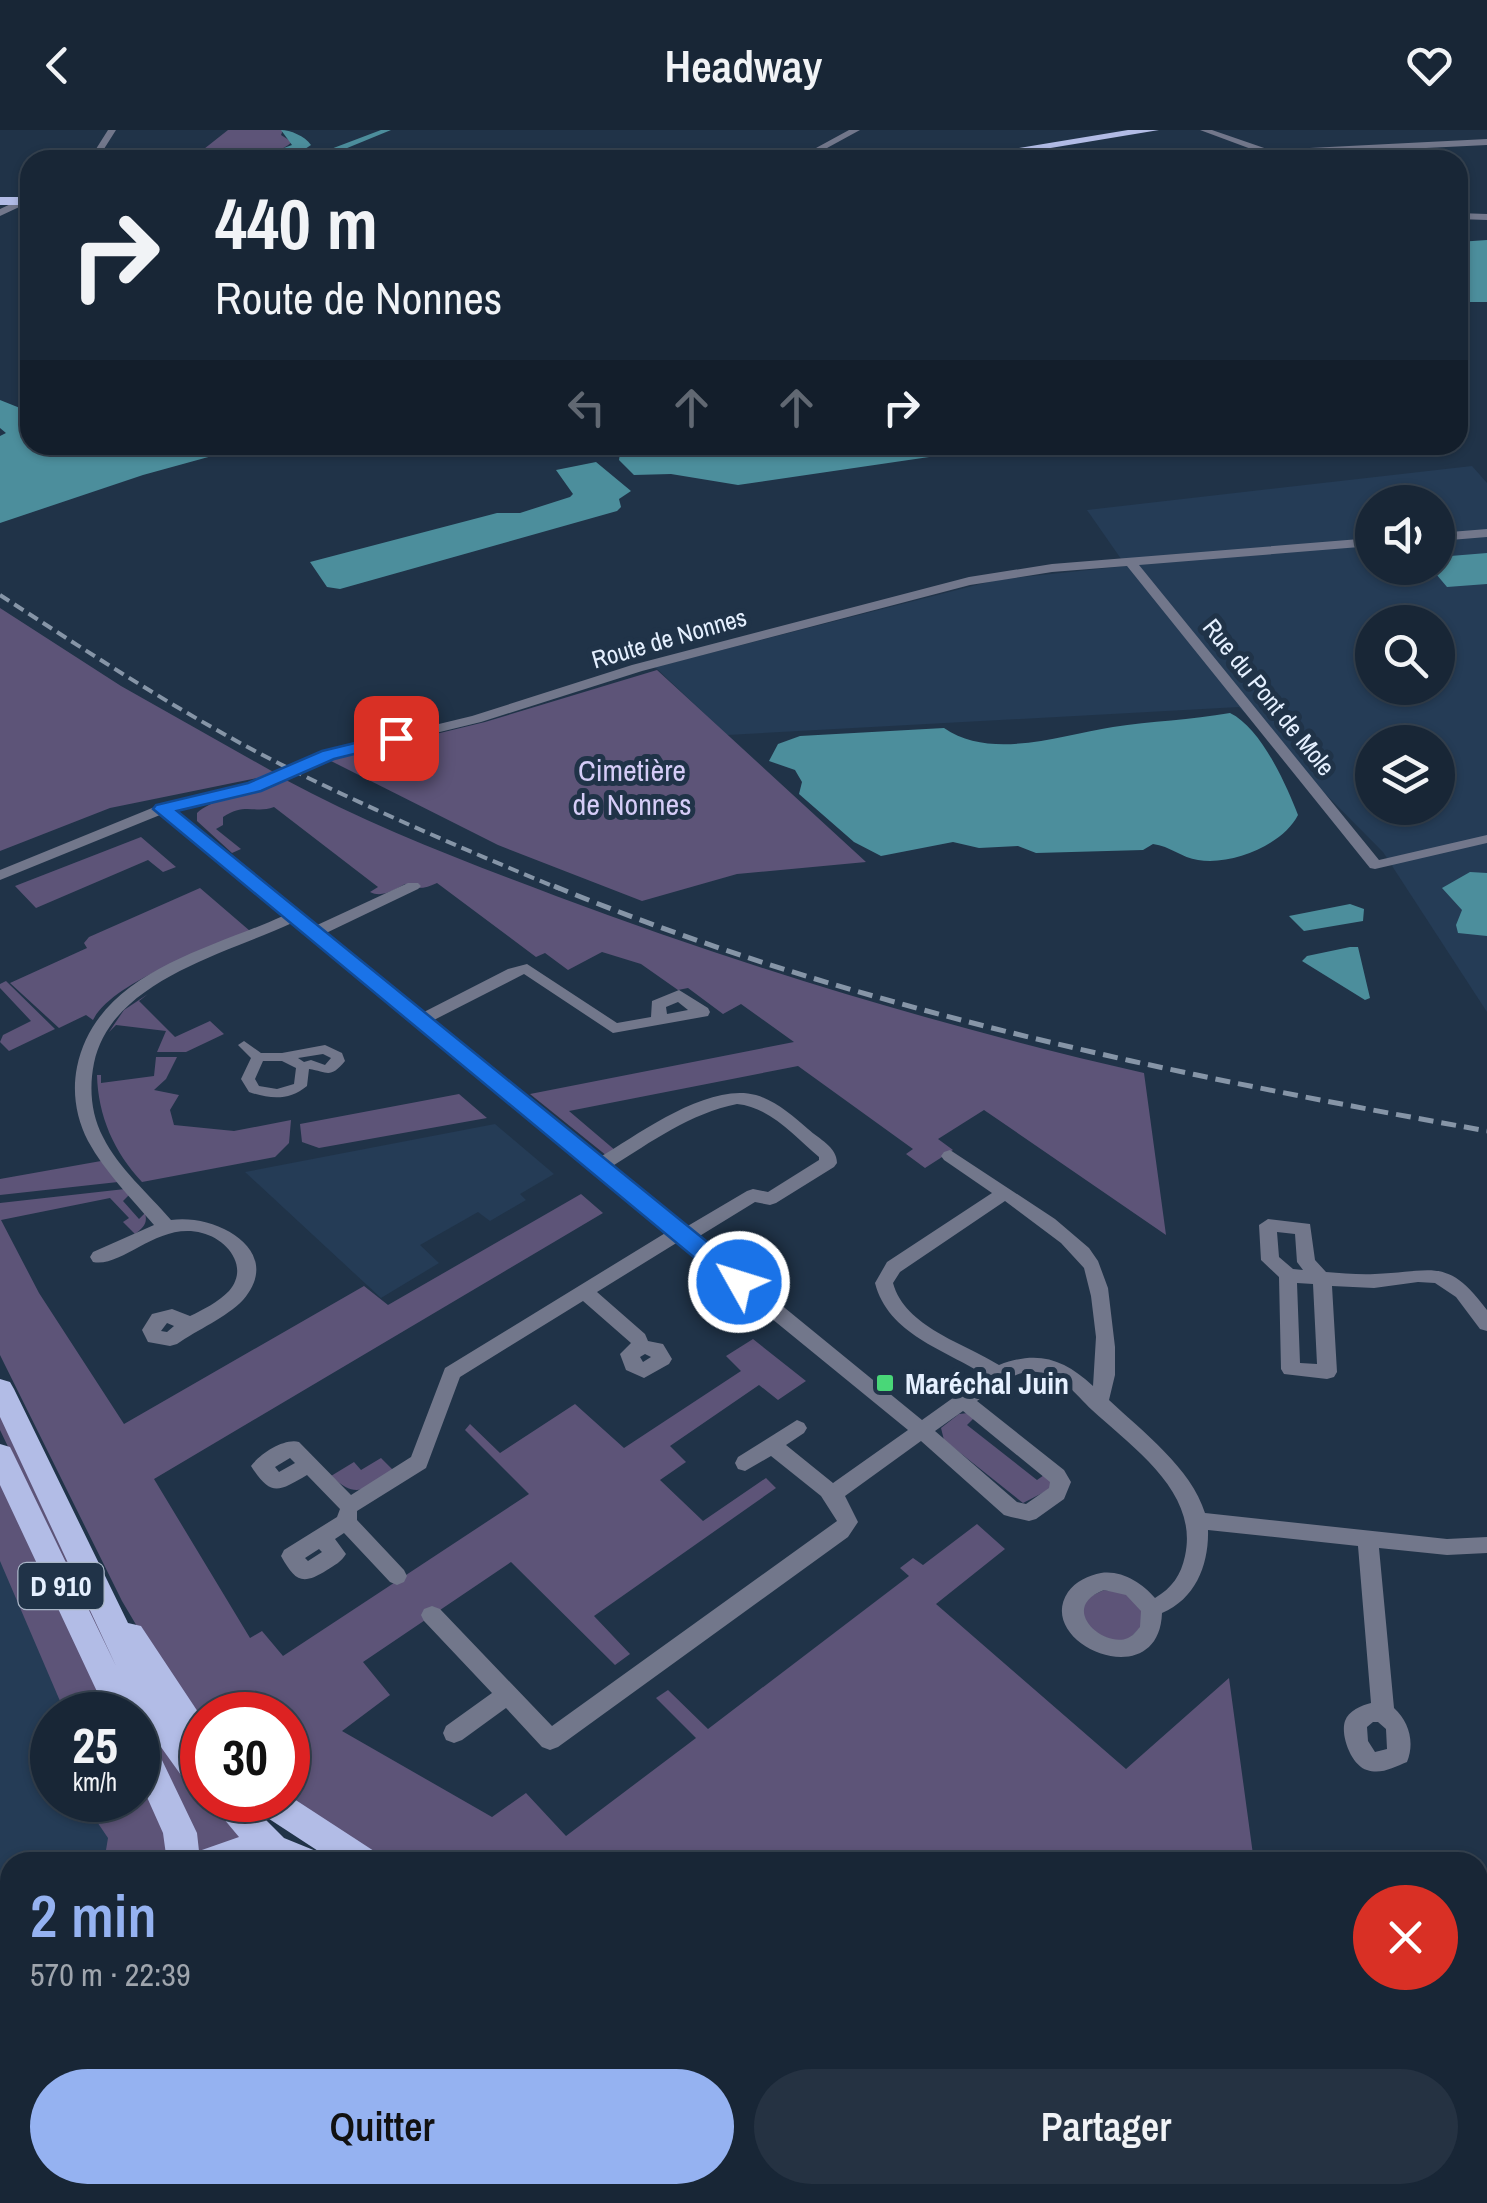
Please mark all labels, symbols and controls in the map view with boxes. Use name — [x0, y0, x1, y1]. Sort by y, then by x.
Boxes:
text: Headway — [665, 35, 822, 96]
icon: back — [30, 38, 85, 93]
icon: heart — [1402, 38, 1457, 93]
text: 440 m — [215, 177, 378, 271]
icon: right — [50, 190, 180, 320]
text: Route de Nonnes — [215, 267, 502, 328]
icon: left — [559, 380, 614, 435]
icon: ahead — [664, 380, 719, 435]
icon: ahead — [769, 380, 824, 435]
icon: right — [874, 380, 929, 435]
map controls — [1355, 485, 1455, 825]
button: sound — [1355, 485, 1455, 585]
street label: Route de Nonnes — [588, 600, 750, 676]
button: search — [1355, 605, 1455, 705]
street label: Rue du Pont de Mole — [1195, 611, 1343, 783]
pin — [354, 696, 439, 781]
icon: arrive — [369, 711, 424, 766]
button: layers — [1355, 725, 1455, 825]
park label: Cimetière de Nonnes — [573, 750, 691, 824]
position arrow — [687, 1230, 791, 1334]
place label: Maréchal Juin — [905, 1363, 1069, 1403]
marker: Maréchal Juin — [874, 1372, 896, 1394]
road number: D 910 — [18, 1563, 104, 1609]
speed limit sign: 30 — [180, 1692, 310, 1822]
text: 25 — [72, 1711, 118, 1779]
text: km/h — [73, 1765, 117, 1799]
text: 2 min — [30, 1875, 157, 1956]
button: close — [1353, 1885, 1458, 1990]
text: 570 m · 22:39 — [30, 1953, 190, 1996]
button: Quitter — [30, 2069, 734, 2184]
button: Partager — [754, 2069, 1458, 2184]

